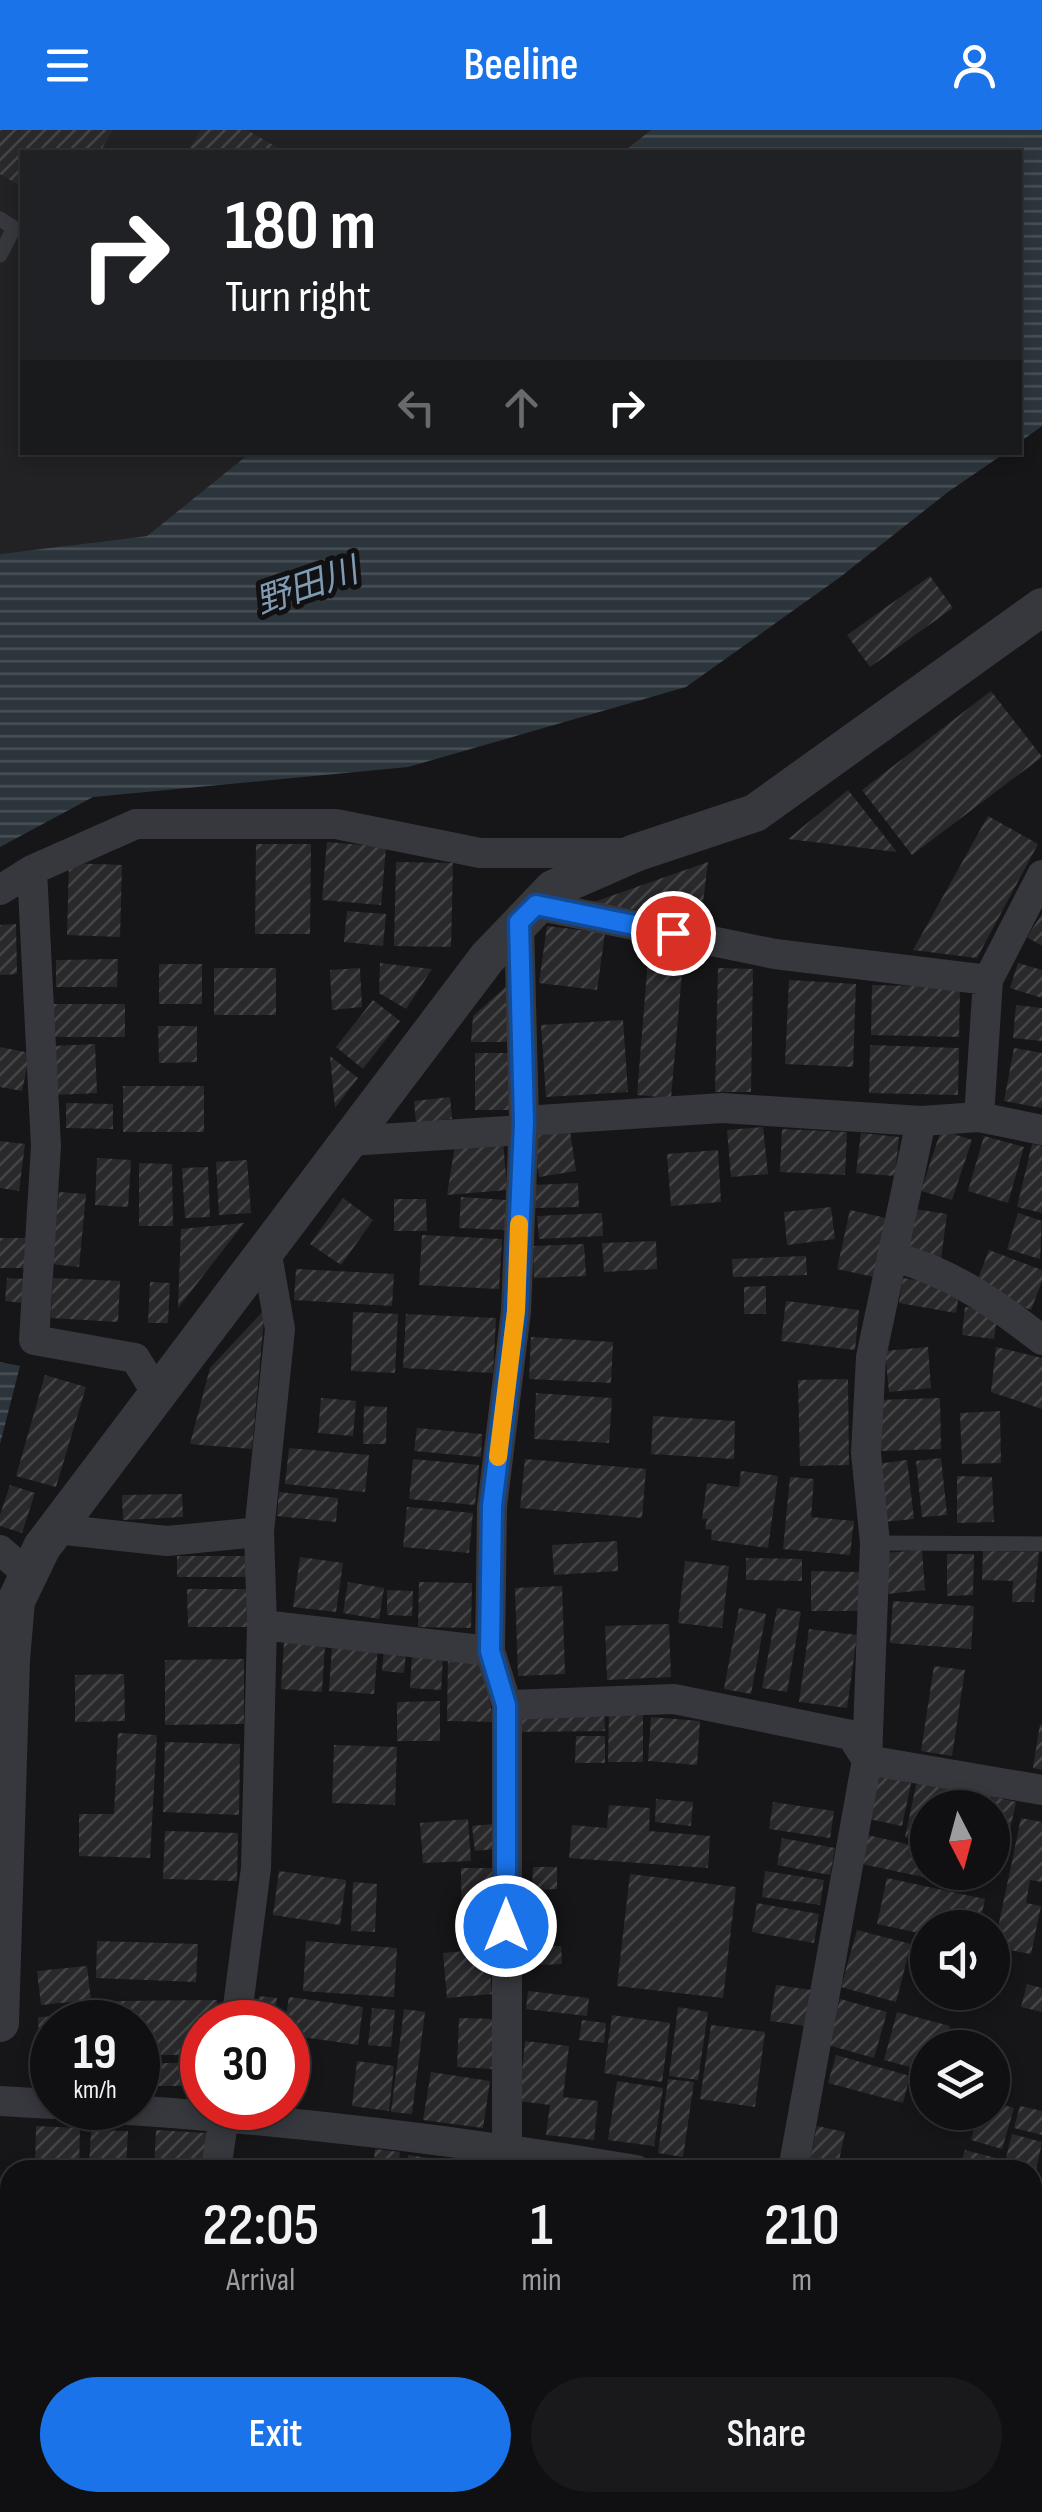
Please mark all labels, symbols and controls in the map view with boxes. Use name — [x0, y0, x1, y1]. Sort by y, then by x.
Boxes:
icon: menu — [40, 38, 95, 93]
text: Beeline — [463, 38, 579, 93]
icon: person — [947, 38, 1002, 93]
text: 180 m — [225, 185, 376, 269]
icon: right — [60, 190, 190, 320]
text: Turn right — [225, 270, 371, 325]
icon: left — [389, 380, 444, 435]
icon: ahead — [494, 380, 549, 435]
icon: right — [599, 380, 654, 435]
water label: 野田川 — [250, 548, 367, 624]
pin — [631, 891, 716, 976]
icon: arrive — [646, 906, 701, 961]
north arrow — [910, 1790, 1010, 1890]
map controls — [910, 1790, 1010, 2130]
position arrow — [454, 1874, 558, 1978]
button: sound — [910, 1910, 1010, 2010]
speed limit sign: 30 — [180, 2000, 310, 2130]
text: 19 — [73, 2023, 117, 2083]
button: layers — [910, 2030, 1010, 2130]
text: km/h — [73, 2075, 117, 2106]
text: 22:05 — [202, 2190, 319, 2262]
text: 1 — [530, 2190, 553, 2262]
text: 210 — [764, 2190, 840, 2262]
text: Arrival — [226, 2261, 295, 2300]
text: min — [521, 2261, 562, 2300]
text: m — [792, 2261, 812, 2300]
button: Exit — [40, 2377, 511, 2492]
button: Share — [531, 2377, 1002, 2492]

